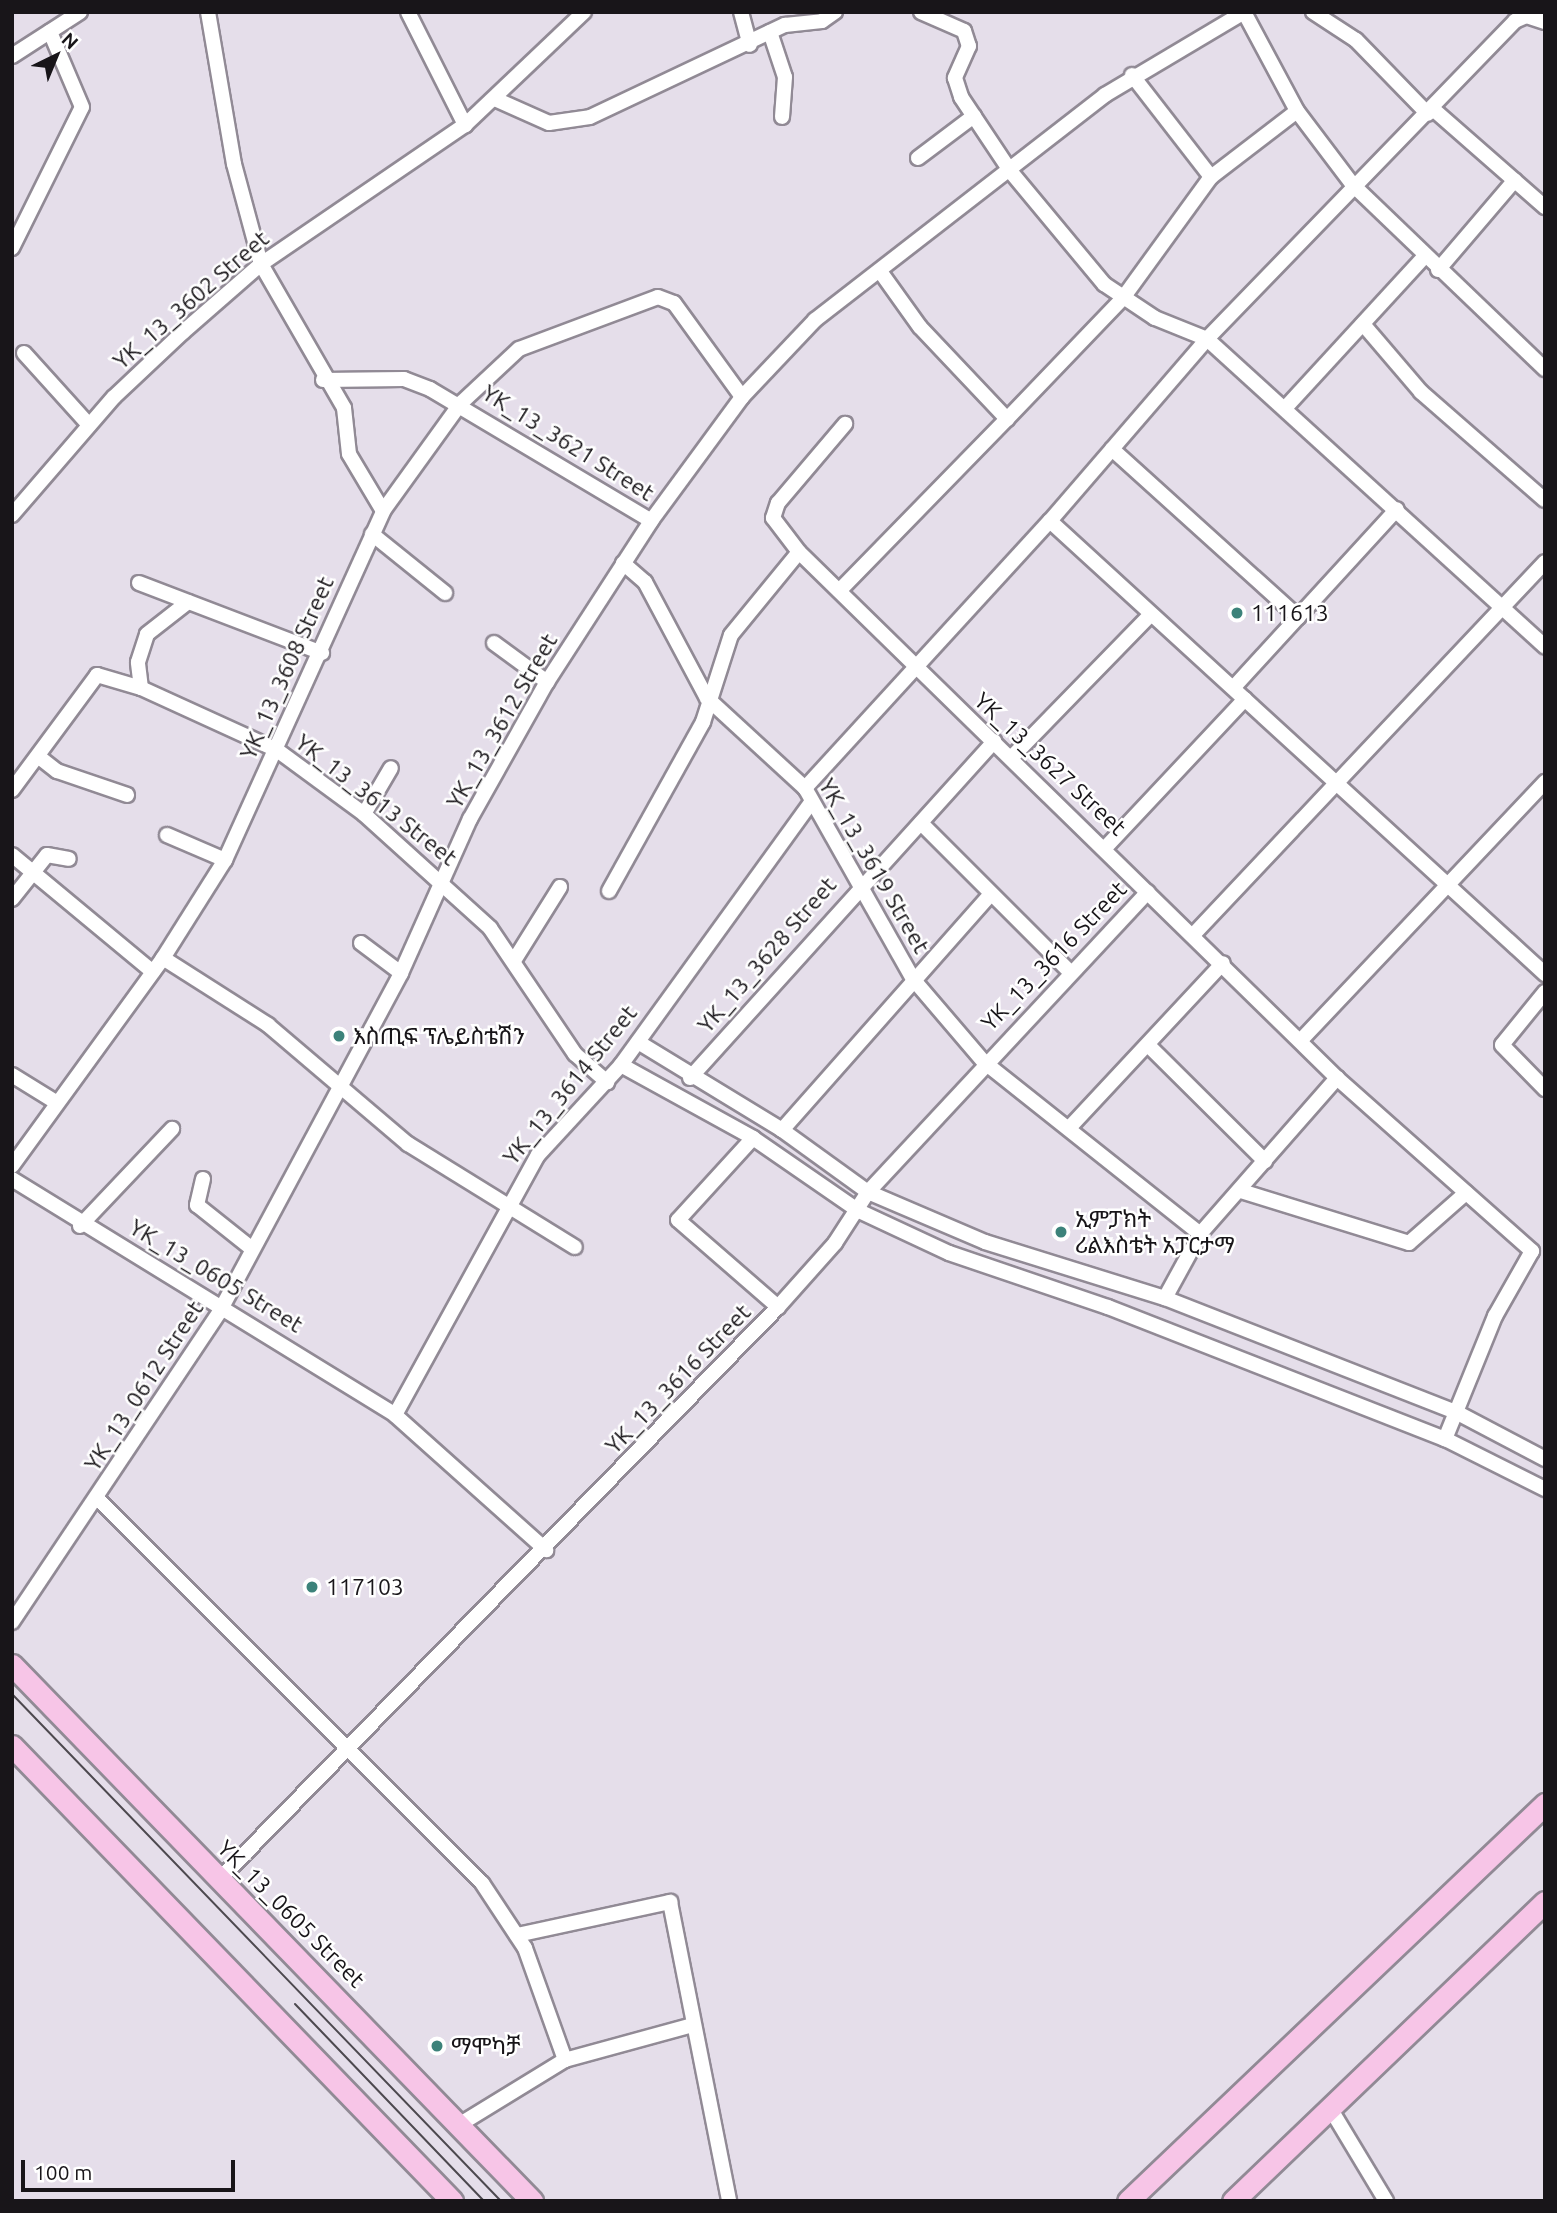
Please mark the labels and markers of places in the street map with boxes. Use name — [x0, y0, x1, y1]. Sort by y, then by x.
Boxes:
place label: 111613 — [1251, 599, 1329, 627]
marker: 111613 — [1229, 605, 1245, 621]
place label: እስጢፍ ፕሌይስቴሽን — [353, 1022, 525, 1050]
marker: እስጢፍ ፕሌይስቴሽን — [331, 1028, 347, 1044]
place label: ኢምፓክት ሪልእስቴት አፓርታማ — [1075, 1205, 1235, 1259]
marker: ኢምፓክት ሪልእስቴት አፓርታማ — [1053, 1224, 1069, 1240]
place label: 117103 — [326, 1573, 404, 1601]
marker: 117103 — [304, 1579, 320, 1595]
place label: ማሞካቻ — [451, 2032, 521, 2060]
marker: ማሞካቻ — [429, 2038, 445, 2054]

